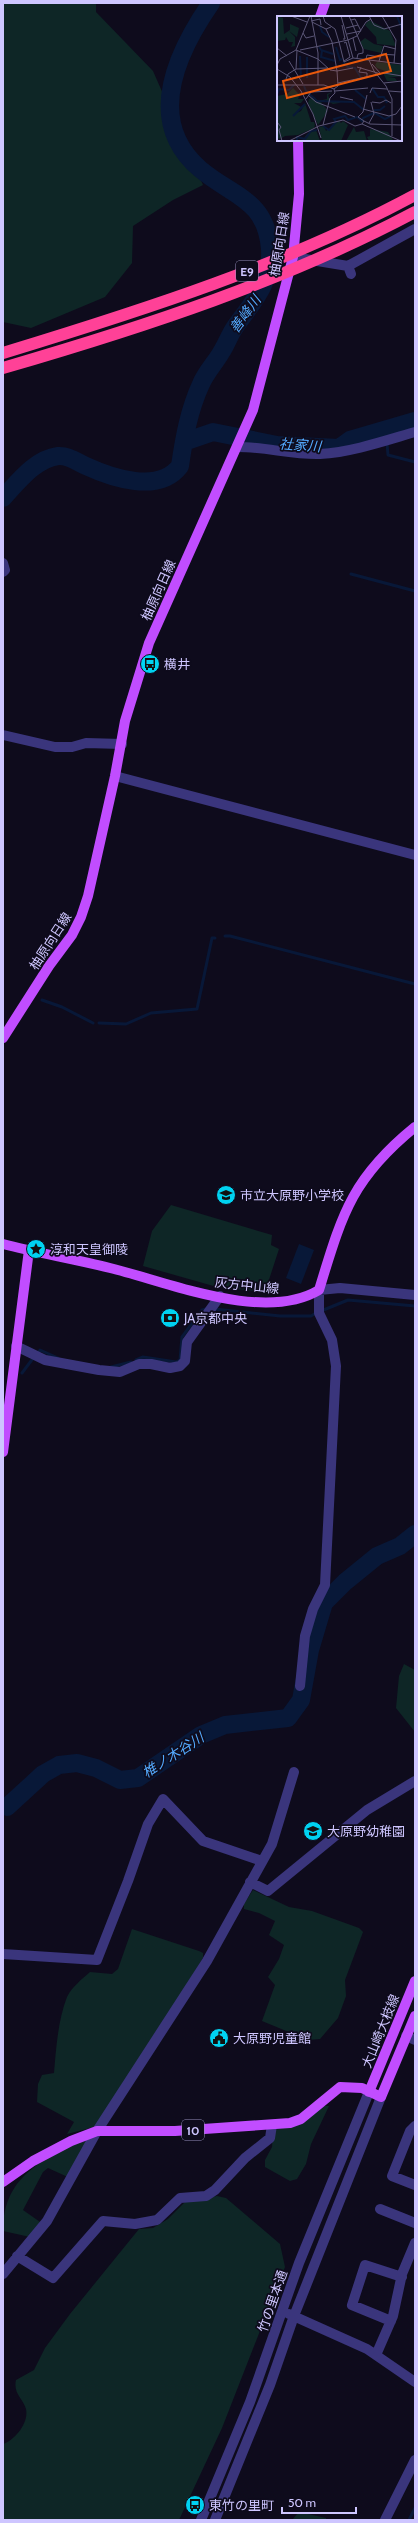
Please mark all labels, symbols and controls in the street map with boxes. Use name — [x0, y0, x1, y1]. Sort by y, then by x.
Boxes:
inset map — [277, 16, 402, 141]
street label: 柚原向日線 — [266, 211, 292, 277]
road number: E9 — [236, 261, 258, 281]
water label: 善峰川 — [225, 290, 266, 336]
water label: 社家川 — [278, 435, 324, 456]
street label: 柚原向日線 — [137, 557, 179, 623]
bus stop icon: 横井 — [139, 653, 161, 675]
place label: 横井 — [164, 656, 190, 672]
street label: 柚原向日線 — [26, 909, 74, 973]
school or university icon: 市立大原野小学校 — [215, 1184, 237, 1206]
place label: 市立大原野小学校 — [240, 1187, 344, 1203]
place icon: 淳和天皇御陵 — [25, 1238, 47, 1260]
place label: 淳和天皇御陵 — [50, 1241, 128, 1257]
street label: 灰方中山線 — [214, 1274, 280, 1296]
bank icon: JA京都中央 — [159, 1307, 181, 1329]
place label: JA京都中央 — [183, 1310, 247, 1326]
water label: 椎ノ木谷川 — [139, 1727, 209, 1782]
school or university icon: 大原野幼稚園 — [302, 1820, 324, 1842]
place label: 大原野幼稚園 — [327, 1823, 405, 1839]
street label: 大山崎大枝線 — [358, 1992, 402, 2070]
public building icon: 大原野児童館 — [208, 2027, 230, 2049]
place label: 大原野児童館 — [233, 2030, 311, 2046]
road number: 10 — [182, 2120, 204, 2140]
street label: 竹の里本通 — [254, 2268, 290, 2334]
scale bar — [282, 2489, 356, 2515]
bus stop icon: 東竹の里町 — [184, 2494, 206, 2516]
text: 50 m — [288, 2495, 316, 2510]
place label: 東竹の里町 — [209, 2497, 274, 2513]

